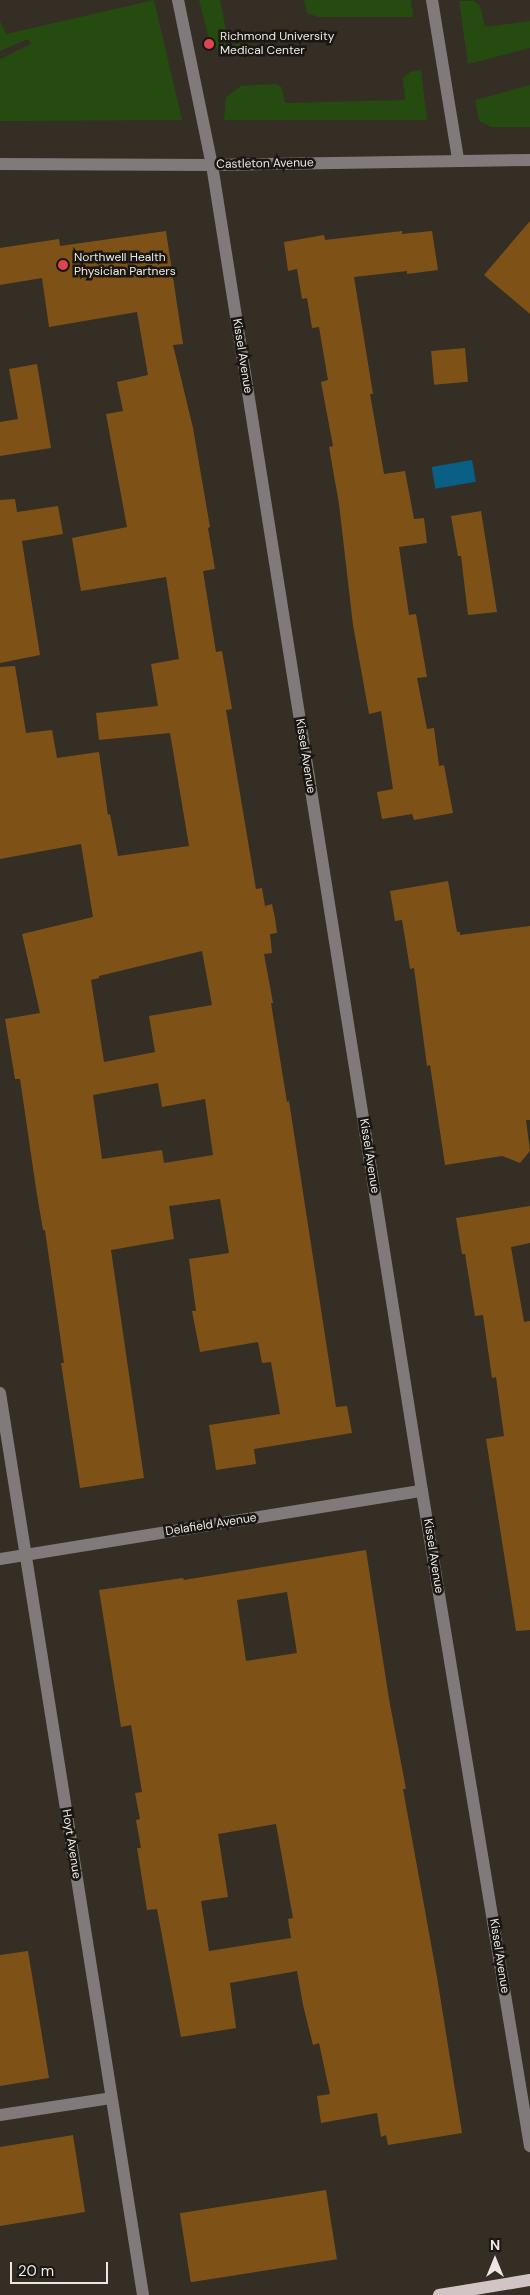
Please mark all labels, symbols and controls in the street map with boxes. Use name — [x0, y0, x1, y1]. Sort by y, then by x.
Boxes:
place label: Richmond University Medical Center — [220, 30, 334, 58]
marker: Richmond University Medical Center — [202, 37, 216, 51]
street label: Castleton Avenue — [216, 156, 314, 172]
place label: Northwell Health Physician Partners — [74, 251, 176, 279]
marker: Northwell Health Physician Partners — [56, 258, 70, 272]
street label: Kissel Avenue — [229, 318, 255, 394]
street label: Kissel Avenue — [292, 718, 318, 794]
street label: Kissel Avenue — [356, 1118, 382, 1194]
street label: Delafield Avenue — [164, 1511, 258, 1539]
street label: Kissel Avenue — [420, 1518, 446, 1594]
street label: Hoyt Avenue — [58, 1808, 84, 1880]
street label: Kissel Avenue — [486, 1918, 512, 1994]
north arrow — [470, 2235, 520, 2285]
text: N — [490, 2236, 500, 2254]
scale bar — [12, 2252, 110, 2284]
text: 20 m — [18, 2261, 54, 2281]

